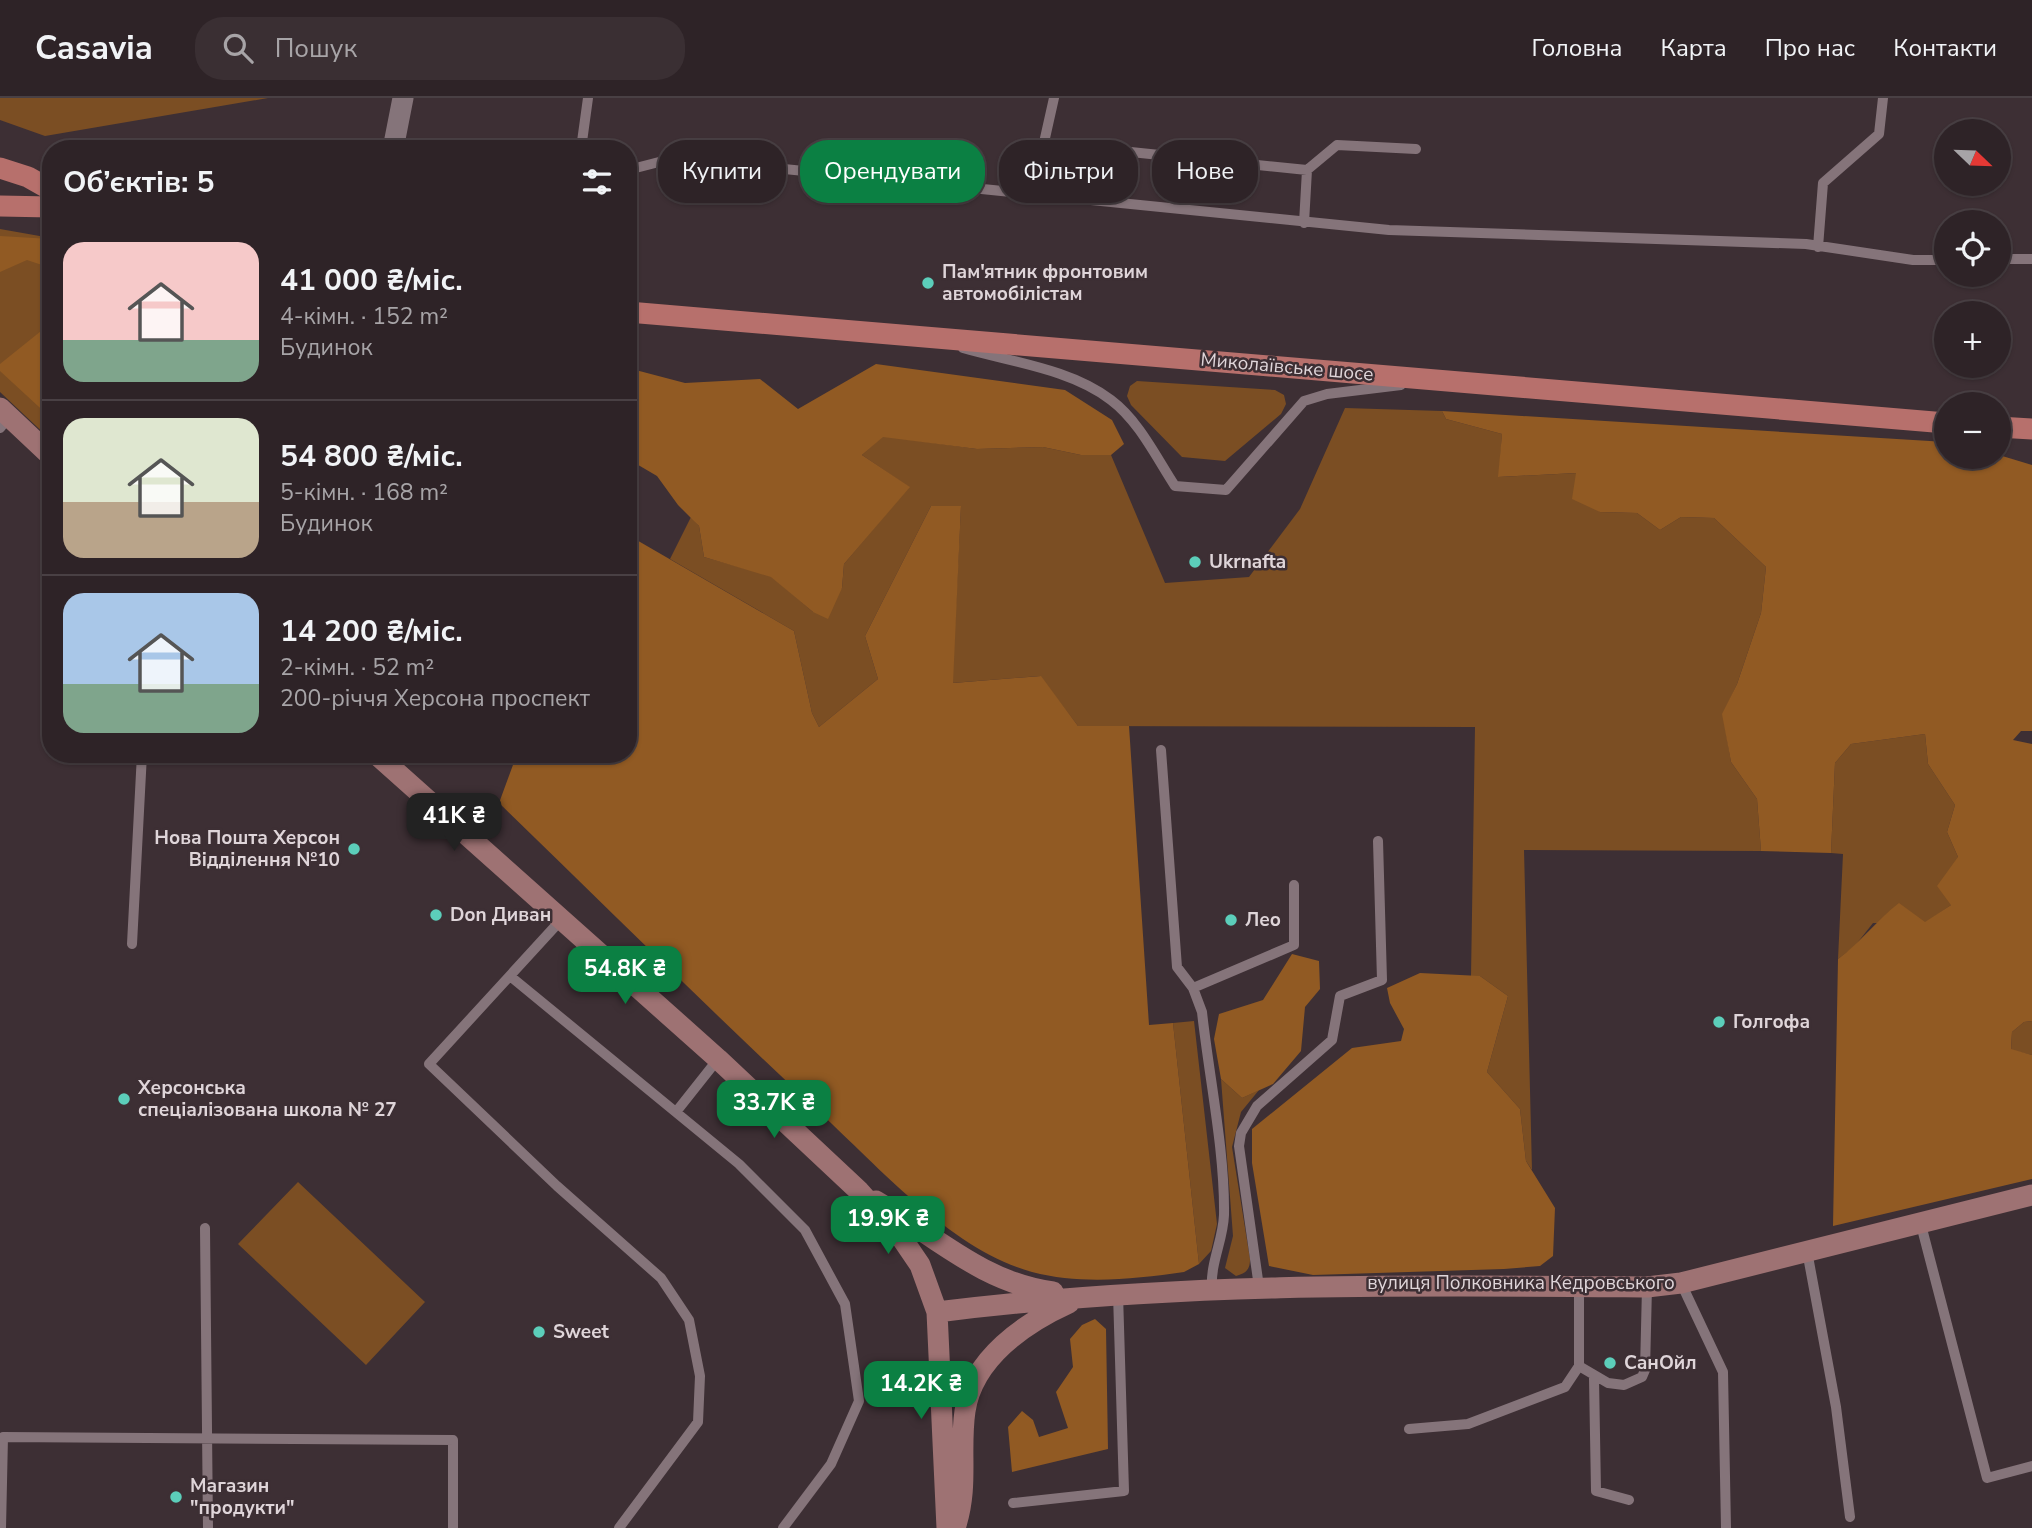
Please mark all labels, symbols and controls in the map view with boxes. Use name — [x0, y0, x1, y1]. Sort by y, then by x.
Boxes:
search box — [195, 17, 685, 80]
text: Casavia — [35, 26, 153, 71]
icon: search — [219, 29, 257, 67]
text: Пошук — [275, 31, 357, 66]
text: Головна — [1532, 32, 1623, 64]
text: Карта — [1661, 32, 1727, 64]
text: Про нас — [1765, 32, 1855, 64]
text: Контакти — [1893, 32, 1997, 64]
north arrow — [1934, 119, 2011, 196]
map controls — [1934, 119, 2011, 469]
chip: Купити — [658, 140, 786, 203]
chip: Орендувати — [800, 140, 985, 203]
chip: Фільтри — [999, 140, 1138, 203]
chip: Нове — [1152, 140, 1258, 203]
text: Об’єктів: 5 — [63, 162, 215, 203]
icon: filters — [578, 163, 616, 201]
button: locate — [1934, 210, 2011, 287]
place label: Пам'ятник фронтовим автомобілістам — [942, 259, 1148, 307]
text: 41 000 ₴/міс. — [280, 260, 463, 301]
icon: home — [119, 270, 203, 354]
marker: Пам'ятник фронтовим автомобілістам — [920, 275, 936, 291]
text: 4-кімн. · 152 m² — [280, 301, 448, 332]
button: + — [1934, 301, 2011, 378]
text: Будинок — [280, 332, 373, 363]
street label: Миколаївське шосе — [1199, 346, 1375, 388]
button: − — [1934, 392, 2011, 469]
text: 54 800 ₴/міс. — [280, 436, 463, 477]
icon: home — [119, 446, 203, 530]
text: 5-кімн. · 168 m² — [280, 477, 448, 508]
text: Будинок — [280, 508, 373, 539]
place label: Ukrnafta — [1209, 549, 1286, 575]
marker: Ukrnafta — [1187, 554, 1203, 570]
text: 14 200 ₴/міс. — [280, 611, 463, 652]
icon: home — [119, 621, 203, 705]
text: 2-кімн. · 52 m² — [280, 652, 434, 683]
text: 200-річчя Херсона проспект — [280, 683, 590, 714]
pin: 41K ₴ — [405, 794, 503, 853]
text: 41K ₴ — [423, 800, 485, 831]
place label: Нова Пошта Херсон Відділення №10 — [154, 825, 340, 873]
marker: Нова Пошта Херсон Відділення №10 — [346, 841, 362, 857]
place label: Don Диван — [450, 902, 551, 928]
marker: Don Диван — [428, 907, 444, 923]
place label: Лео — [1245, 907, 1281, 933]
marker: Лео — [1223, 912, 1239, 928]
pin: 54.8K ₴ — [560, 946, 690, 1006]
text: 54.8K ₴ — [584, 953, 666, 984]
place label: Голгофа — [1733, 1009, 1810, 1035]
marker: Голгофа — [1711, 1014, 1727, 1030]
place label: Херсонська спеціалізована школа № 27 — [137, 1075, 397, 1123]
pin: 33.7K ₴ — [709, 1080, 839, 1140]
text: 33.7K ₴ — [733, 1087, 815, 1118]
marker: Херсонська спеціалізована школа № 27 — [116, 1091, 132, 1107]
pin: 19.9K ₴ — [823, 1196, 953, 1256]
text: 19.9K ₴ — [847, 1203, 929, 1234]
street label: вулиця Полковника Кедровського — [1367, 1270, 1675, 1296]
place label: Sweet — [553, 1319, 609, 1345]
marker: Sweet — [531, 1324, 547, 1340]
place label: СанОйл — [1624, 1350, 1697, 1376]
marker: СанОйл — [1602, 1355, 1618, 1371]
pin: 14.2K ₴ — [856, 1362, 986, 1421]
text: 14.2K ₴ — [880, 1368, 962, 1399]
place label: Магазин "продукти" — [190, 1473, 294, 1521]
marker: Магазин "продукти" — [168, 1489, 184, 1505]

